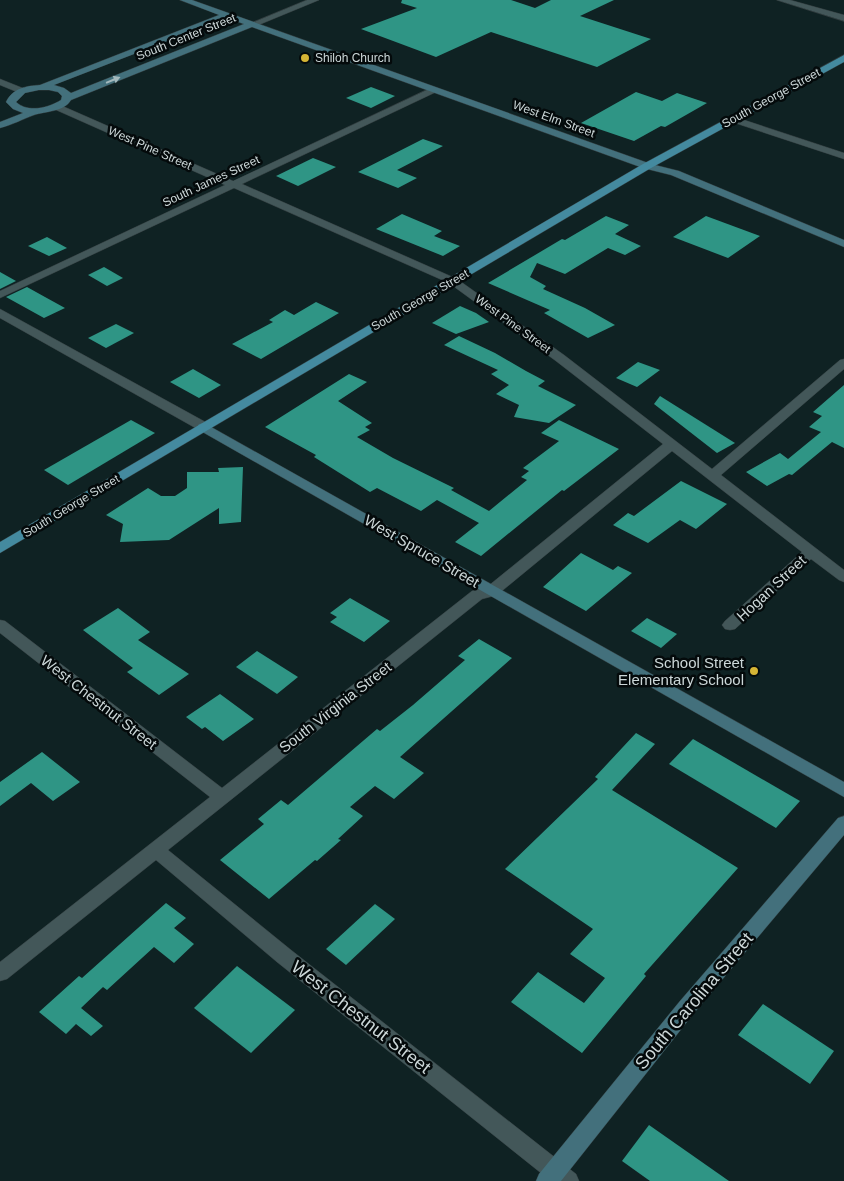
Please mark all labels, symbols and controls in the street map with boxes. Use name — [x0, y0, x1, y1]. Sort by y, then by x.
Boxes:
street label: South Center Street — [134, 10, 238, 63]
place label: Shiloh Church — [315, 51, 390, 65]
marker: Shiloh Church — [299, 52, 311, 64]
street label: South George Street — [719, 65, 823, 131]
one-way arrow — [106, 76, 121, 84]
street label: West Elm Street — [511, 98, 598, 141]
street label: West Pine Street — [106, 123, 194, 173]
street label: South James Street — [160, 152, 262, 210]
street label: South George Street — [369, 266, 472, 334]
street label: West Pine Street — [473, 292, 554, 356]
street label: South George Street — [20, 471, 122, 540]
street label: West Spruce Street — [362, 511, 483, 591]
street label: Hogan Street — [733, 551, 810, 624]
street label: West Chestnut Street — [38, 651, 161, 753]
place label: School Street Elementary School — [618, 654, 745, 688]
street label: South Virginia Street — [276, 658, 395, 756]
marker: School Street Elementary School — [748, 665, 760, 677]
street label: South Carolina Street — [631, 929, 757, 1073]
street label: West Chestnut Street — [288, 957, 434, 1077]

